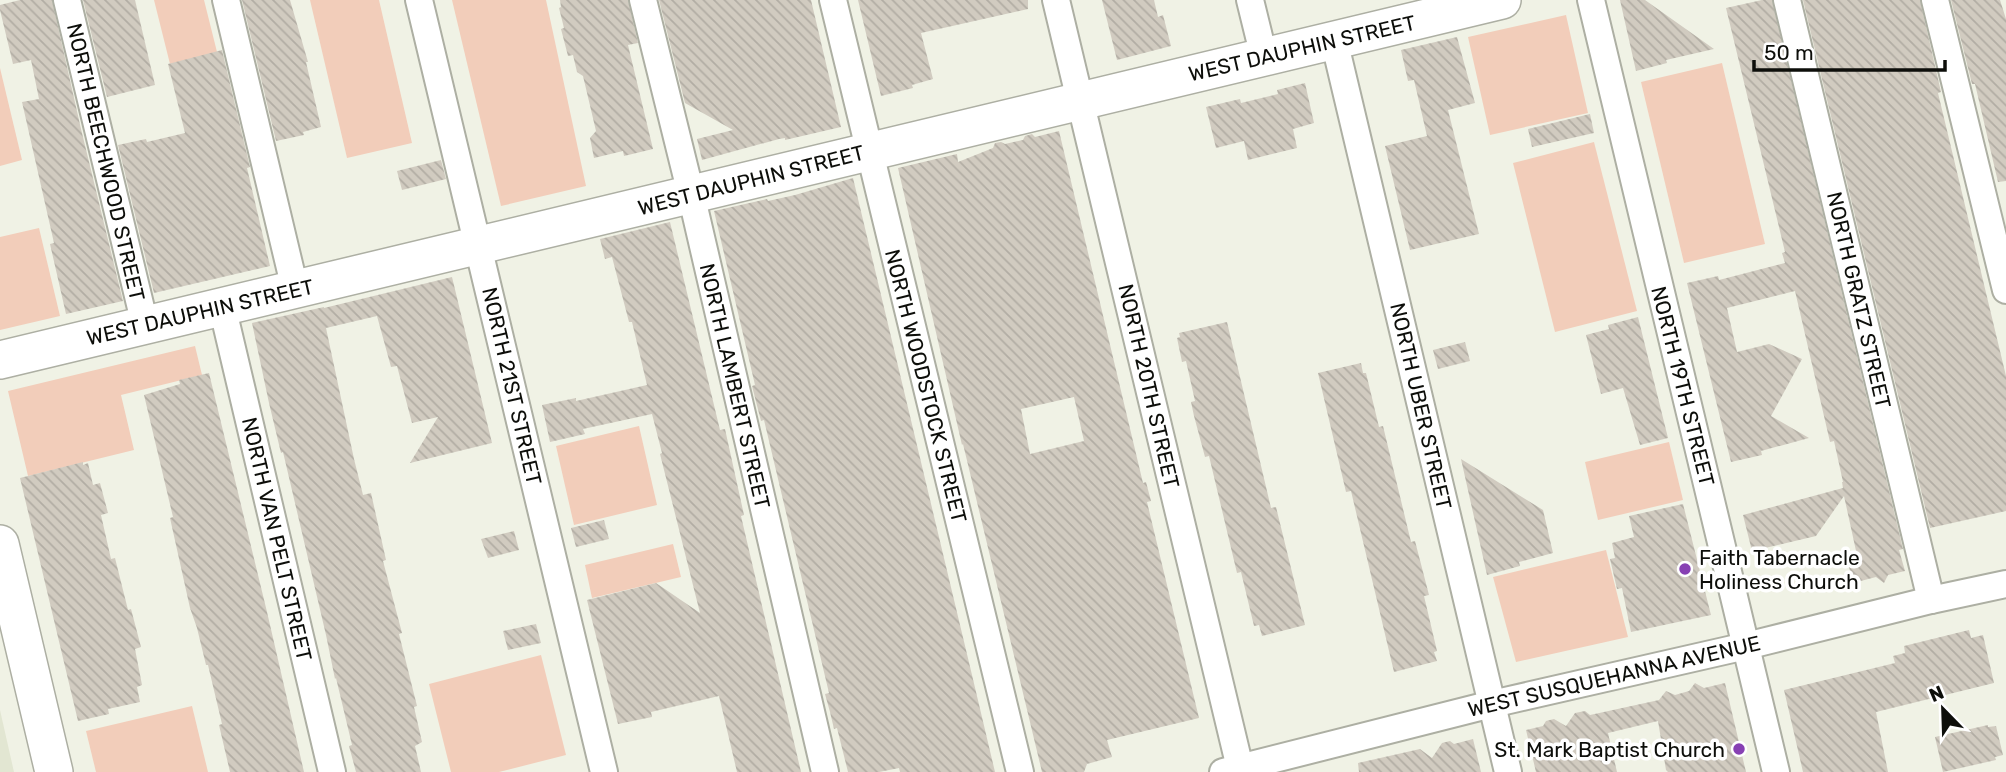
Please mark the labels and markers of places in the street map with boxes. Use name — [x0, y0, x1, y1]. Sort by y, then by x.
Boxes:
place label: Faith Tabernacle Holiness Church — [1699, 545, 1860, 594]
marker: Faith Tabernacle Holiness Church — [1677, 561, 1693, 577]
place label: St. Mark Baptist Church — [1494, 737, 1725, 762]
marker: St. Mark Baptist Church — [1731, 741, 1747, 757]

